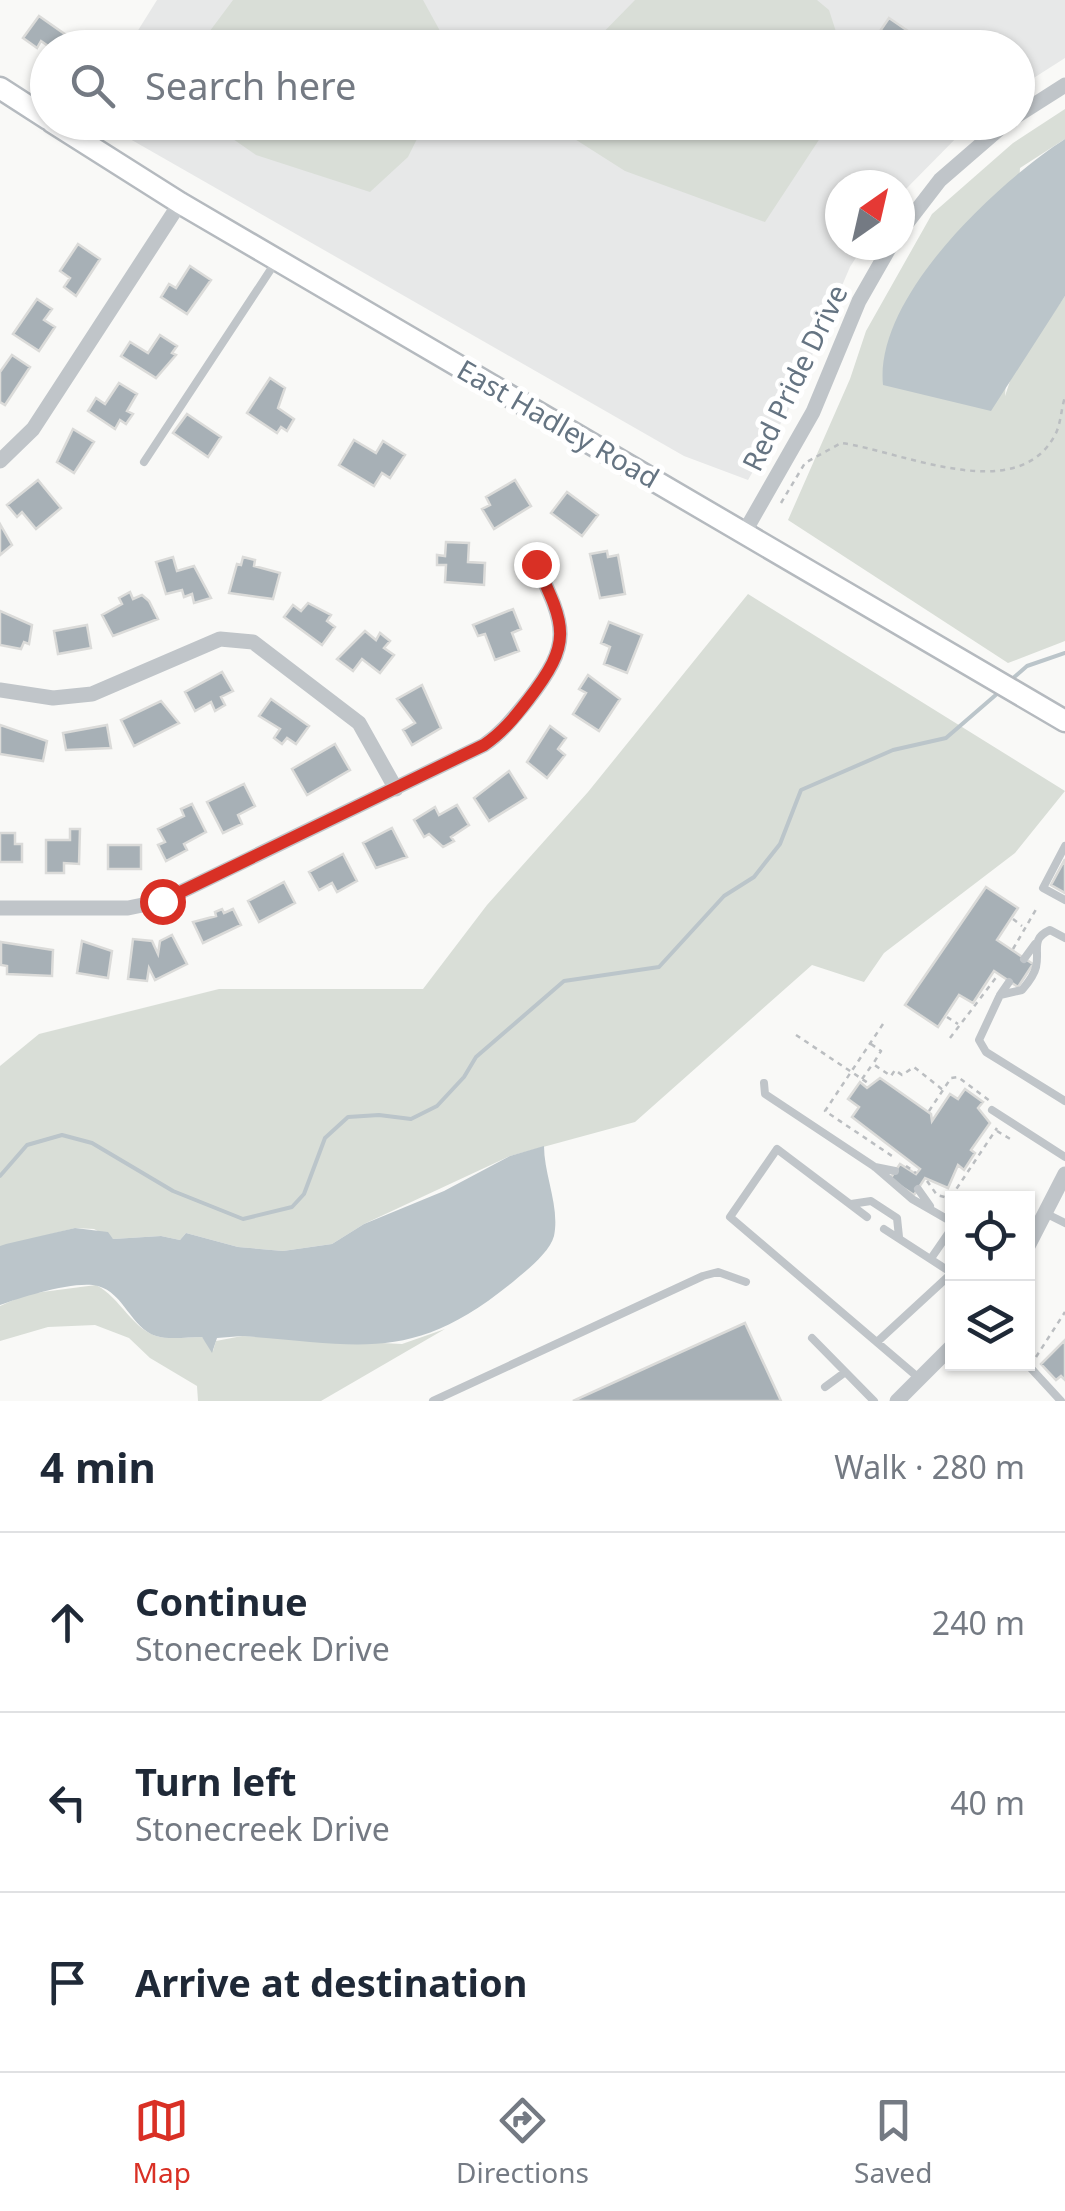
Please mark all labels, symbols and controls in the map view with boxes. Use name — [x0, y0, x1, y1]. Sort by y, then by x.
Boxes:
search box — [30, 30, 1035, 140]
icon: search — [65, 58, 120, 113]
text: Search here — [145, 59, 356, 111]
north arrow — [825, 170, 915, 260]
street label: Red Pride Drive — [733, 278, 856, 477]
street label: East Hadley Road — [451, 350, 666, 496]
route end — [514, 542, 560, 588]
route start — [140, 879, 186, 925]
map controls — [945, 1191, 1035, 1371]
button: locate — [945, 1191, 1035, 1281]
button: layers — [945, 1281, 1035, 1371]
text: 4 min — [40, 1438, 156, 1495]
text: Walk · 280 m — [834, 1445, 1025, 1488]
text: Continue — [135, 1575, 308, 1627]
icon: ahead — [40, 1595, 95, 1650]
text: 240 m — [932, 1601, 1025, 1644]
text: Stonecreek Drive — [135, 1627, 390, 1670]
text: Turn left — [135, 1755, 297, 1807]
icon: left — [40, 1775, 95, 1830]
text: 40 m — [950, 1781, 1025, 1824]
text: Stonecreek Drive — [135, 1807, 390, 1850]
icon: arrive — [40, 1955, 95, 2010]
text: Arrive at destination — [135, 1956, 527, 2008]
tab: Map — [133, 2093, 191, 2191]
tab: Directions — [456, 2093, 589, 2191]
tab: Saved — [854, 2093, 932, 2191]

